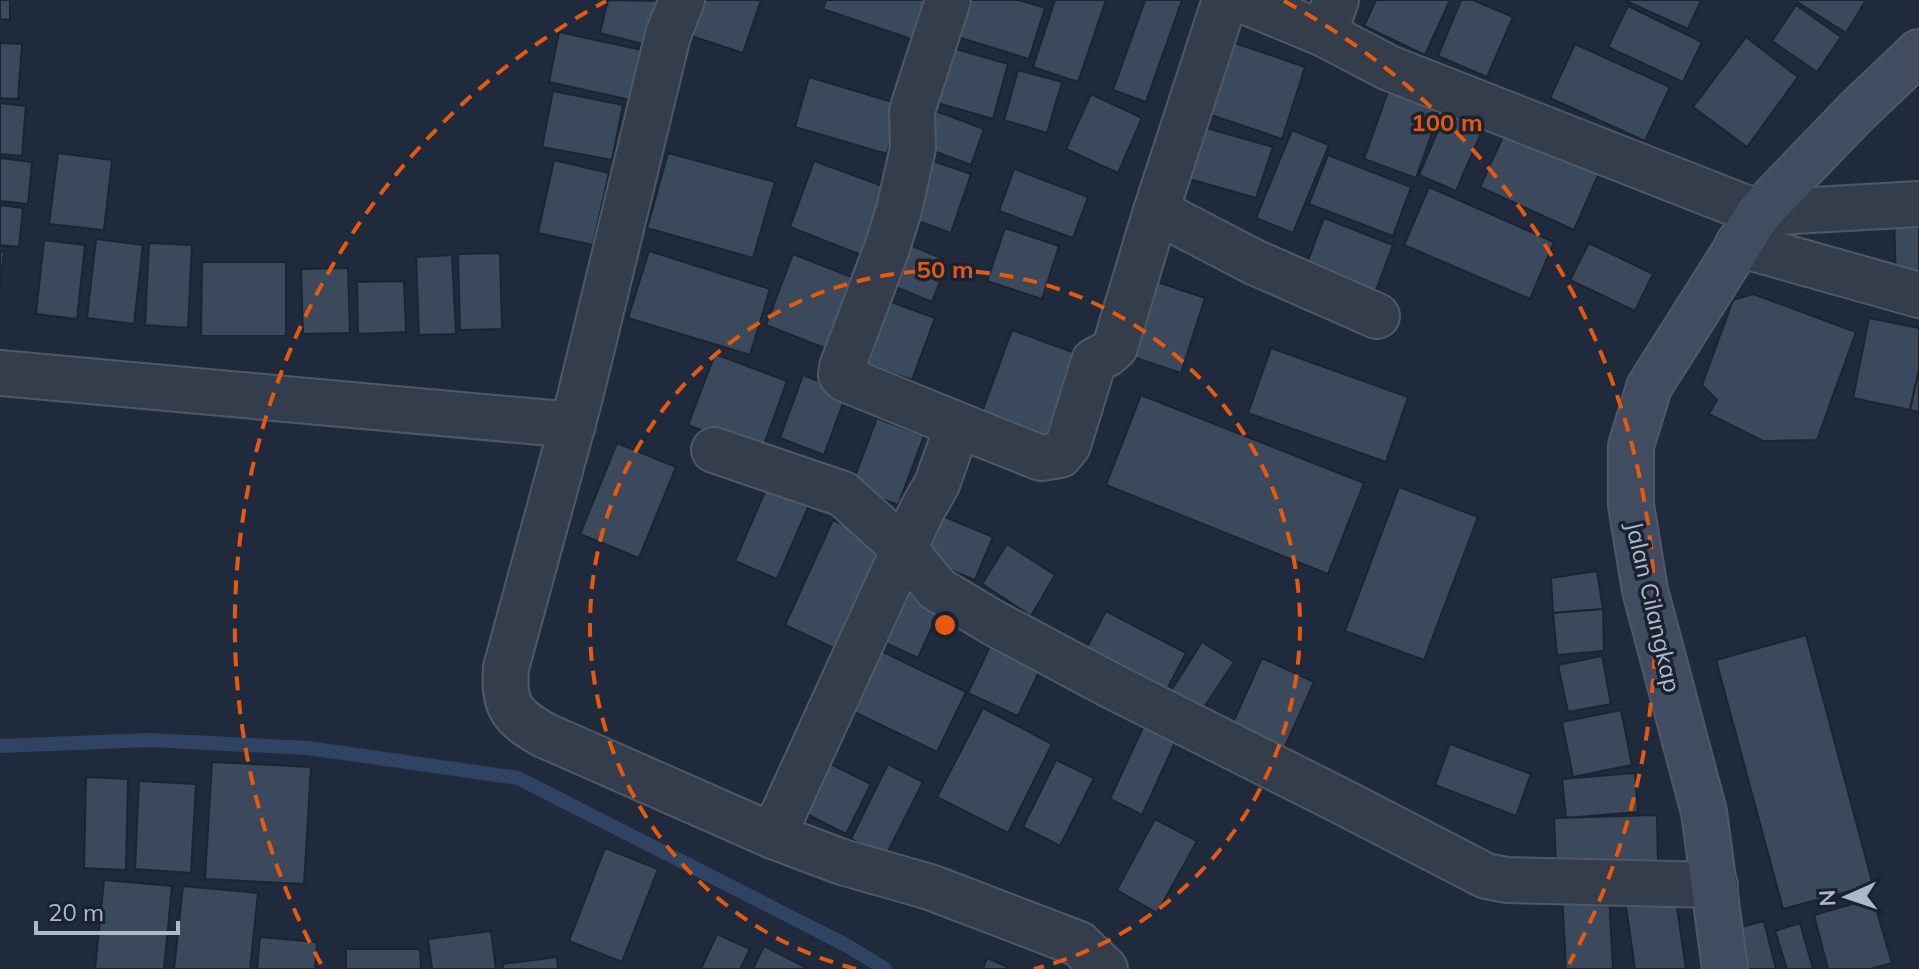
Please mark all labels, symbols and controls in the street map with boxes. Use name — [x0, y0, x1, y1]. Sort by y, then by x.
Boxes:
text: 100 m — [1411, 107, 1483, 137]
text: 50 m — [917, 254, 973, 284]
street label: Jalan Cilangkap — [1620, 518, 1688, 695]
centre of rings — [931, 611, 959, 639]
north arrow — [1807, 857, 1887, 937]
scale bar — [36, 885, 178, 935]
text: N — [1813, 889, 1841, 907]
text: 20 m — [48, 897, 104, 927]

